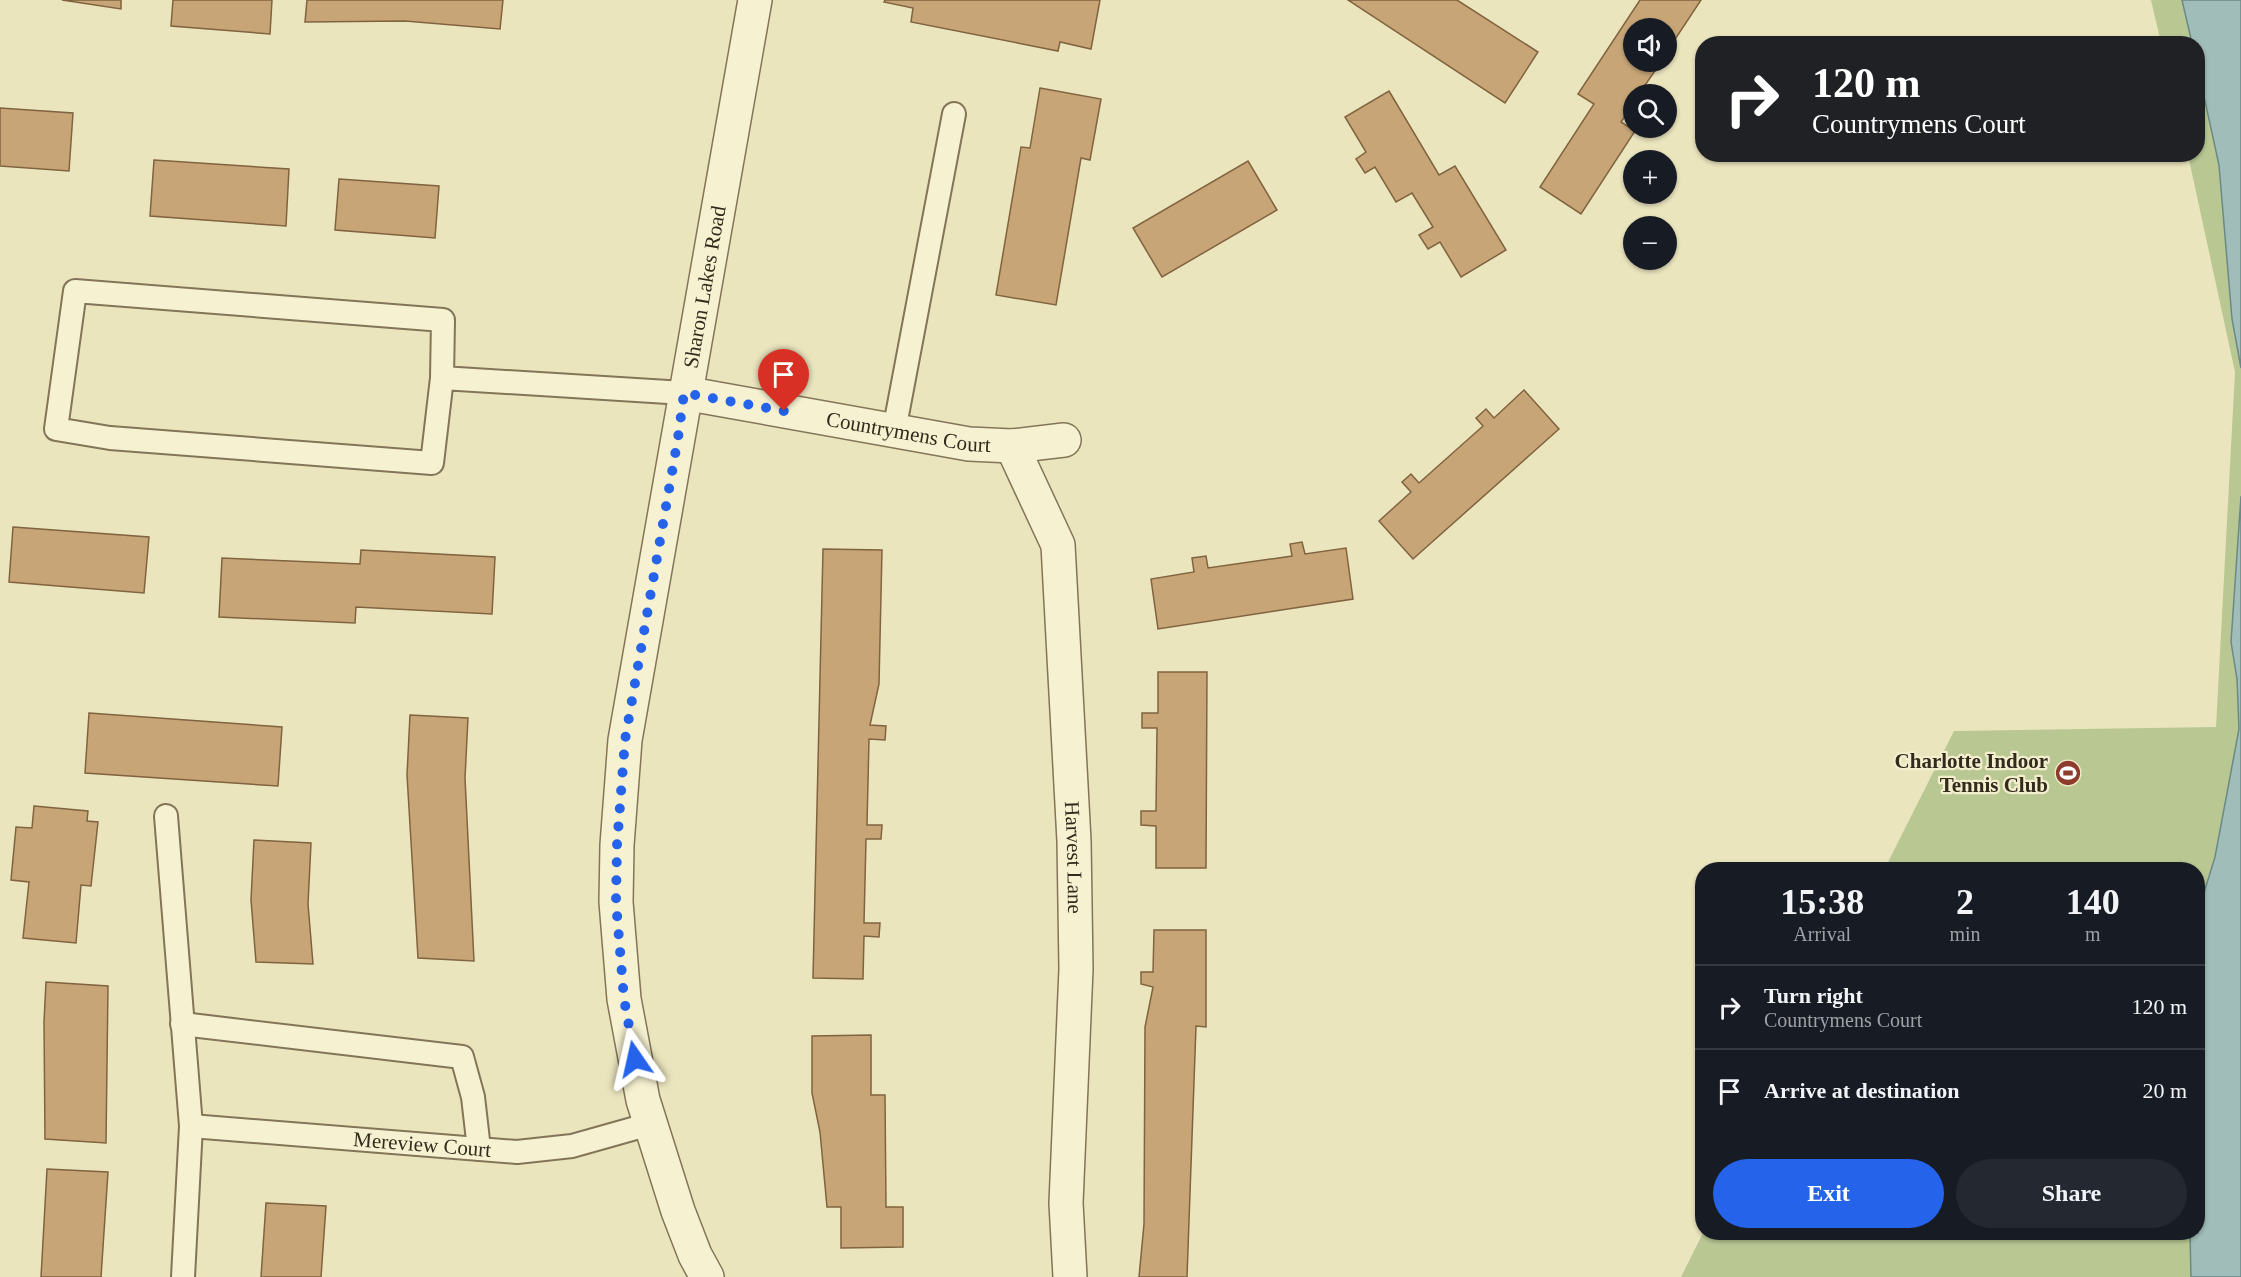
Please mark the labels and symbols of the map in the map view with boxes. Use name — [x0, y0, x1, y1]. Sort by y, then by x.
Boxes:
street label: Sharon Lakes Road — [679, 203, 731, 370]
pin — [758, 349, 809, 411]
street label: Countrymens Court — [824, 407, 991, 457]
place label: Charlotte Indoor Tennis Club — [1895, 749, 2048, 797]
sports icon: Charlotte Indoor Tennis Club — [2053, 758, 2083, 788]
street label: Harvest Lane — [1060, 801, 1087, 914]
position arrow — [603, 1027, 667, 1091]
street label: Mereview Court — [352, 1127, 492, 1162]

